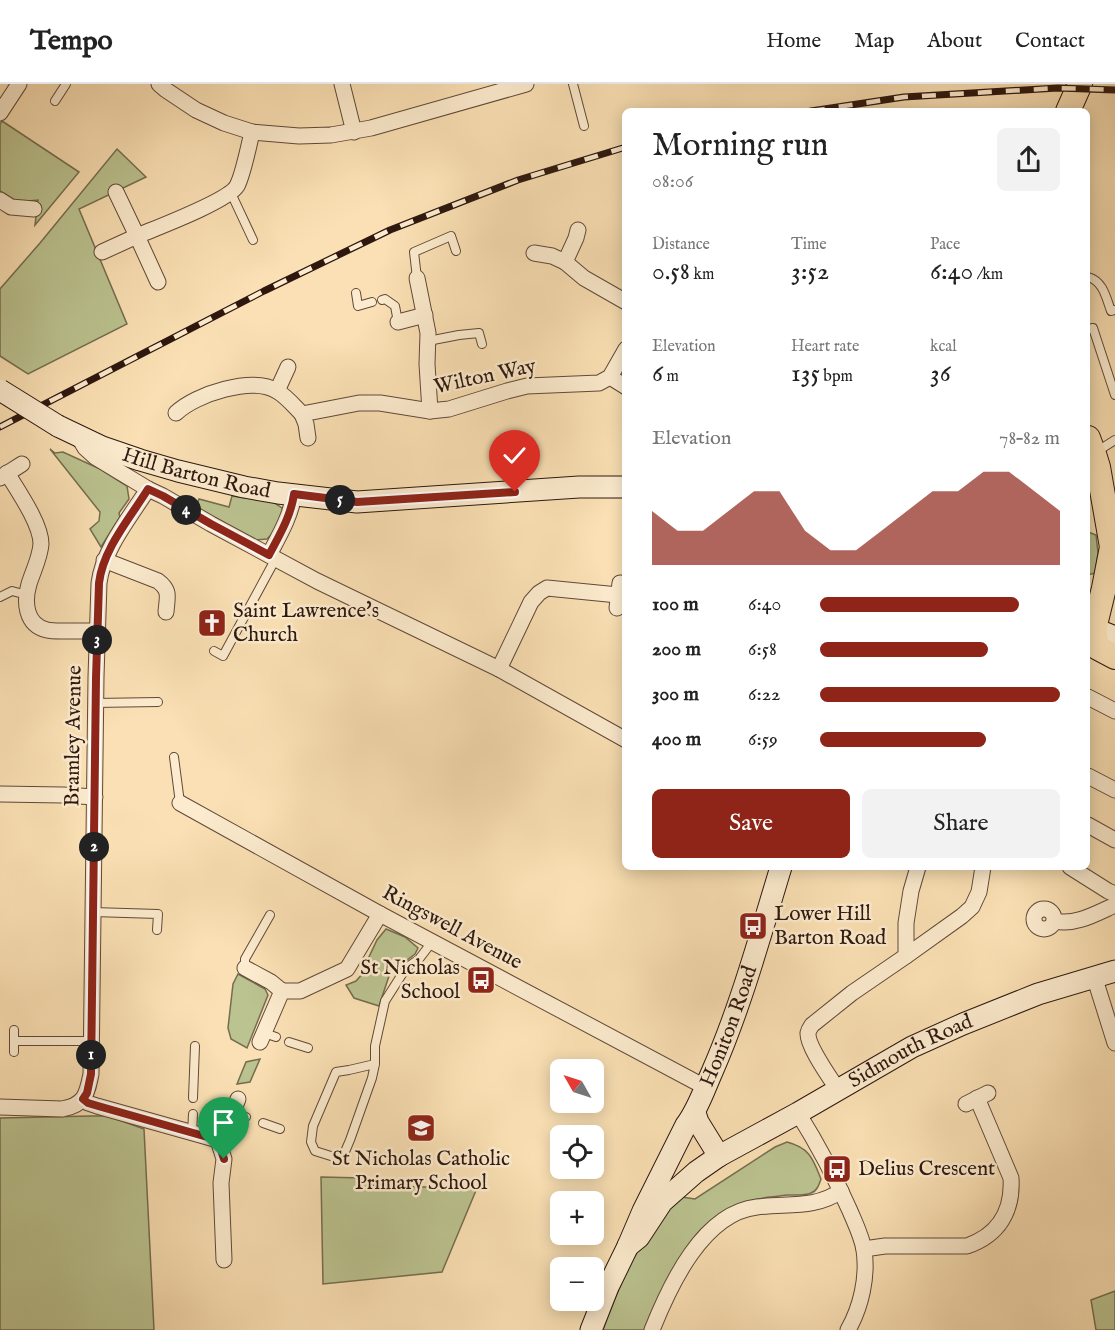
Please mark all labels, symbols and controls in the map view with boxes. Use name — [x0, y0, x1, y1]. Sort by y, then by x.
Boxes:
text: Tempo — [30, 24, 113, 59]
text: Home — [766, 28, 821, 55]
text: Map — [854, 28, 894, 55]
text: About — [927, 28, 982, 55]
text: Contact — [1015, 28, 1085, 55]
text: Morning run — [652, 125, 828, 167]
button: share — [997, 128, 1060, 191]
text: 08:06 — [652, 169, 693, 194]
text: Distance — [652, 235, 710, 255]
text: Time — [791, 235, 827, 255]
text: Pace — [930, 235, 960, 255]
text: 0.58 — [652, 255, 690, 288]
text: 3:52 — [791, 255, 829, 288]
text: 6:40 — [930, 255, 973, 288]
text: km — [690, 265, 714, 285]
text: /km — [973, 265, 1003, 285]
text: Elevation — [652, 337, 715, 357]
text: Heart rate — [791, 337, 859, 357]
text: kcal — [930, 337, 957, 357]
street label: Wilton Way — [432, 353, 539, 401]
text: 6 — [652, 357, 663, 390]
text: 135 — [791, 357, 820, 390]
text: 36 — [930, 357, 951, 390]
text: m — [663, 367, 679, 387]
text: bpm — [820, 367, 853, 387]
text: Elevation — [652, 426, 731, 451]
text: 78–82 m — [999, 426, 1060, 451]
pin — [489, 430, 540, 492]
icon: check — [498, 439, 531, 472]
street label: Hill Barton Road — [119, 441, 273, 505]
pin: 5 — [325, 485, 355, 515]
text: 5 — [337, 490, 343, 510]
pin: 4 — [171, 495, 201, 525]
text: 4 — [182, 500, 190, 520]
text: 100 m — [652, 592, 699, 617]
text: 6:40 — [748, 592, 781, 617]
place label: Saint Lawrence's Church — [233, 598, 379, 649]
church icon: Saint Lawrence's Church — [196, 607, 228, 639]
pin: 3 — [82, 625, 112, 655]
text: 3 — [94, 630, 100, 650]
text: 200 m — [652, 637, 701, 662]
text: 6:58 — [748, 637, 777, 662]
street label: Bramley Avenue — [59, 665, 89, 807]
text: 300 m — [652, 682, 699, 707]
text: 6:22 — [748, 682, 780, 707]
text: 400 m — [652, 727, 701, 752]
text: 6:59 — [748, 727, 778, 752]
button: Save — [652, 789, 850, 858]
button: Share — [862, 789, 1060, 858]
pin: 2 — [79, 832, 109, 862]
text: 2 — [90, 837, 98, 857]
street label: Ringswell Avenue — [377, 880, 527, 976]
place label: Lower Hill Barton Road — [774, 901, 887, 952]
bus stop icon: Lower Hill Barton Road — [737, 910, 769, 942]
place label: St Nicholas School — [360, 955, 460, 1006]
street label: Honiton Road — [694, 962, 764, 1091]
bus stop icon: St Nicholas School — [465, 964, 497, 996]
street label: Sidmouth Road — [844, 1008, 977, 1094]
pin: 1 — [76, 1040, 106, 1070]
text: 1 — [88, 1045, 94, 1065]
north arrow — [550, 1059, 604, 1113]
map controls — [550, 1059, 604, 1311]
pin — [198, 1097, 249, 1159]
icon: arrive — [207, 1106, 240, 1139]
school or university icon: St Nicholas Catholic Primary School — [405, 1112, 437, 1144]
button: locate — [550, 1125, 604, 1179]
place label: St Nicholas Catholic Primary School — [332, 1146, 510, 1197]
bus stop icon: Delius Crescent — [821, 1153, 853, 1185]
place label: Delius Crescent — [858, 1156, 995, 1183]
button: + — [550, 1191, 604, 1245]
button: − — [550, 1257, 604, 1311]

